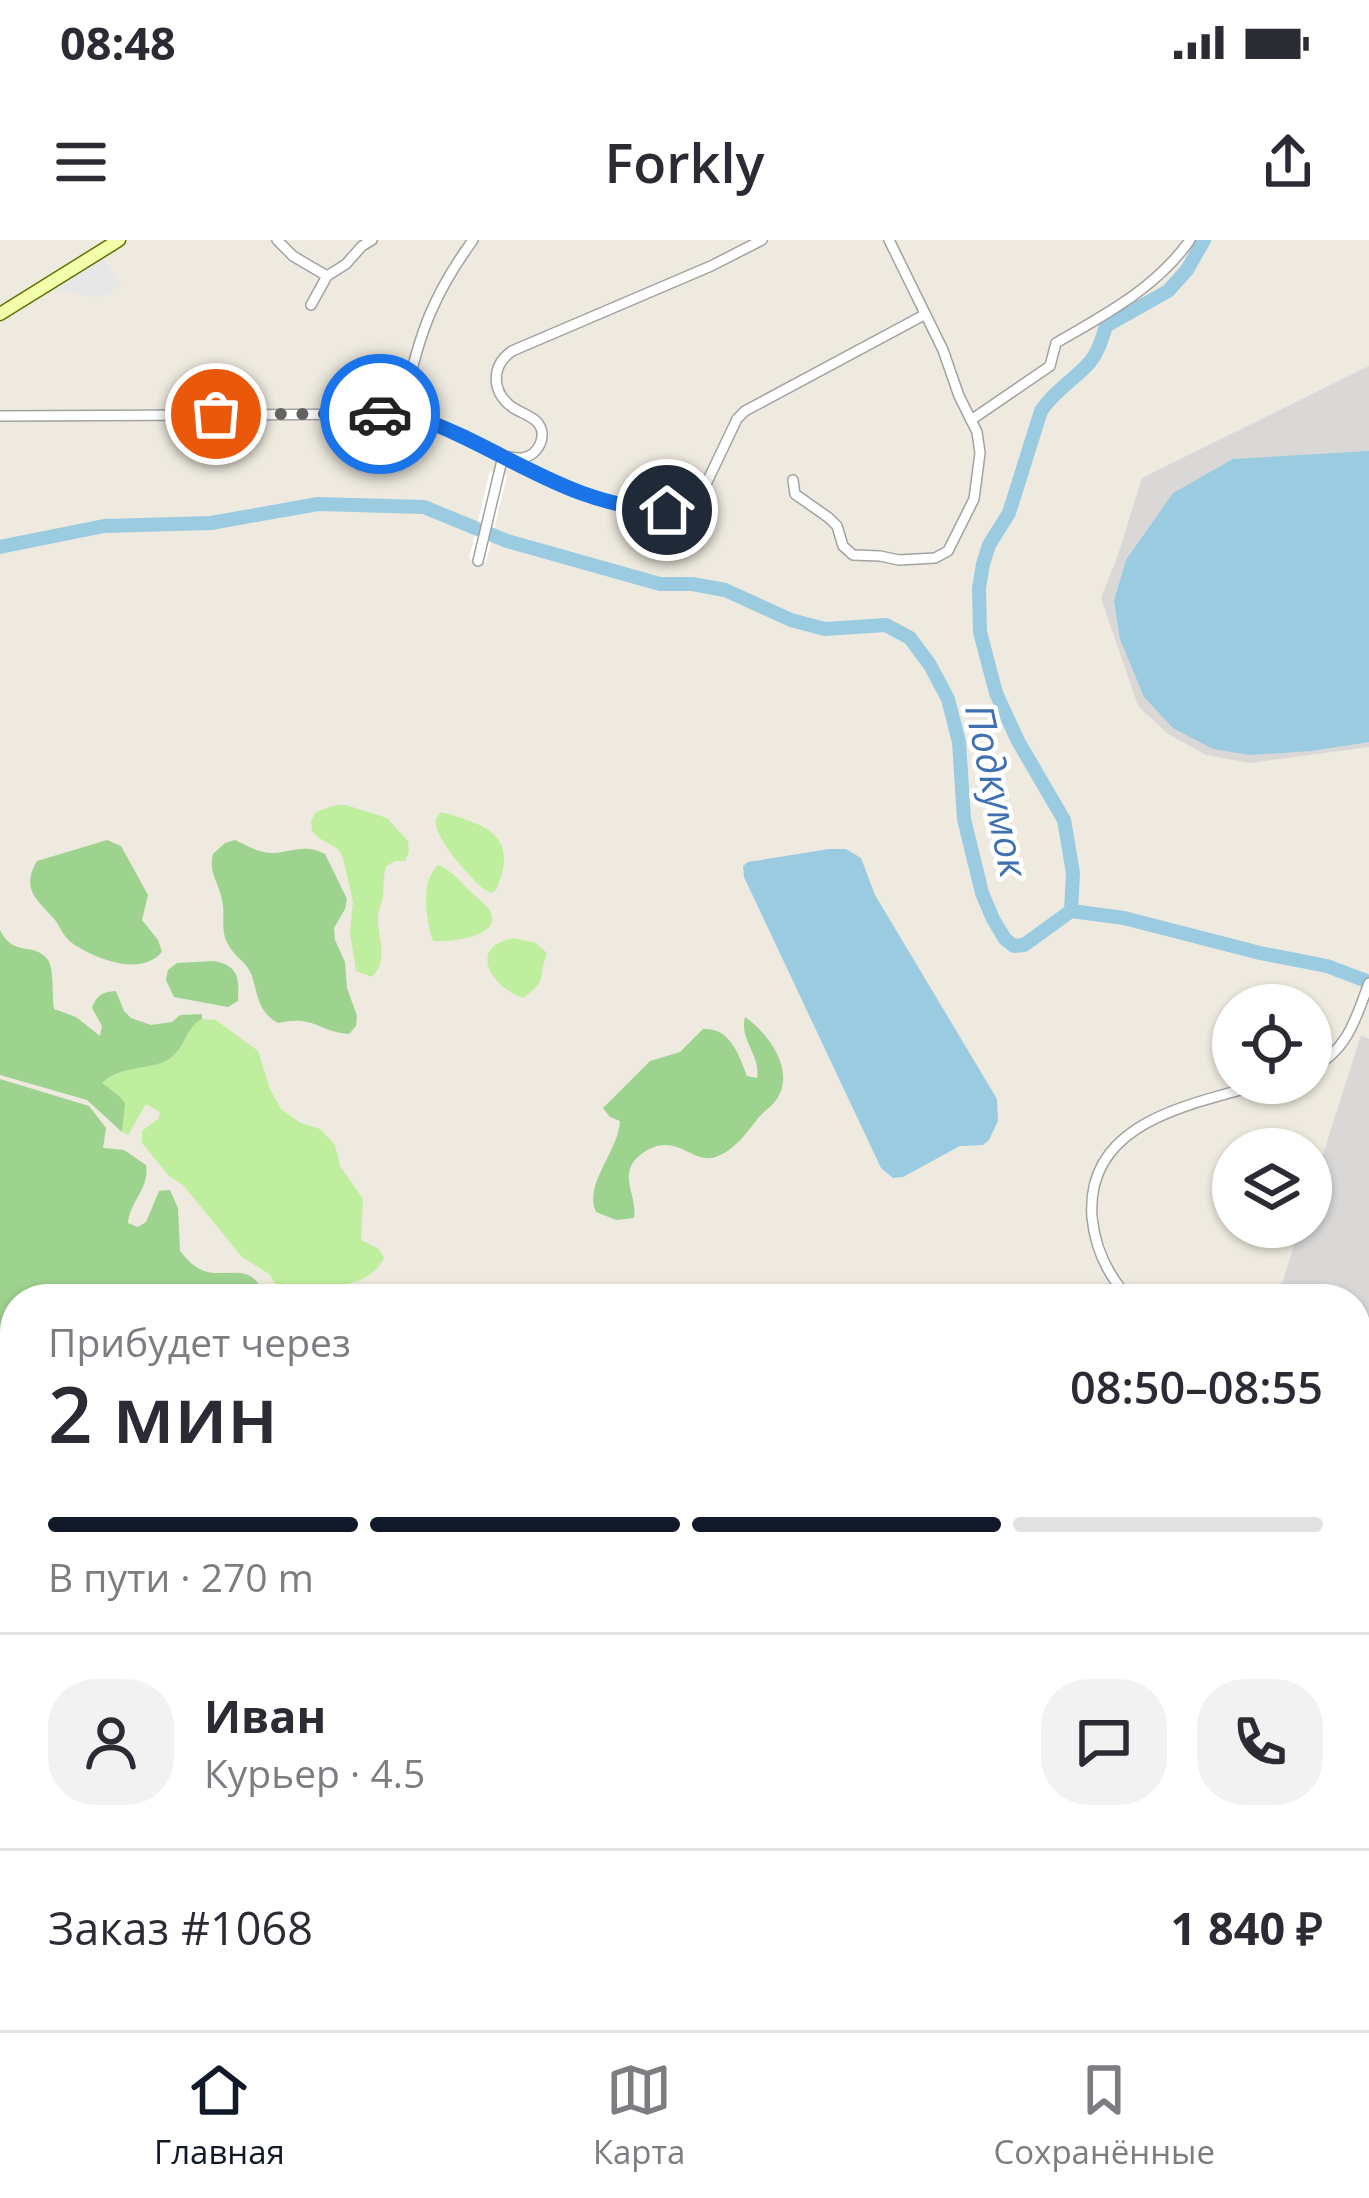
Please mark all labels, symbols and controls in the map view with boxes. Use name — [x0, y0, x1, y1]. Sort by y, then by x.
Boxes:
text: 08:48 — [60, 12, 176, 73]
text: Forkly — [605, 125, 764, 199]
icon: menu — [48, 129, 114, 195]
icon: share — [1255, 129, 1321, 195]
courier — [320, 354, 440, 474]
pin — [165, 363, 267, 465]
icon: bag — [183, 381, 249, 447]
icon: car — [347, 381, 413, 447]
pin — [616, 459, 718, 561]
icon: home — [634, 477, 700, 543]
water label: Подкумок — [954, 699, 1043, 883]
map controls — [1212, 984, 1332, 1248]
button: locate — [1212, 984, 1332, 1104]
button: layers — [1212, 1128, 1332, 1248]
text: Прибудет через — [48, 1315, 351, 1368]
text: 08:50–08:55 — [1070, 1356, 1323, 1417]
text: 2 мин — [48, 1360, 278, 1466]
text: В пути · 270 m — [48, 1550, 314, 1603]
button: person — [48, 1679, 174, 1805]
button: chat — [1041, 1679, 1167, 1805]
button: phone — [1197, 1679, 1323, 1805]
text: Иван — [204, 1685, 326, 1746]
text: Курьер · 4.5 — [204, 1746, 425, 1799]
text: Заказ #1068 — [48, 1897, 313, 1958]
text: 1 840 ₽ — [1171, 1897, 1323, 1958]
tab: Главная — [154, 2057, 285, 2174]
tab: Карта — [593, 2057, 685, 2174]
tab: Сохранённые — [993, 2057, 1215, 2174]

